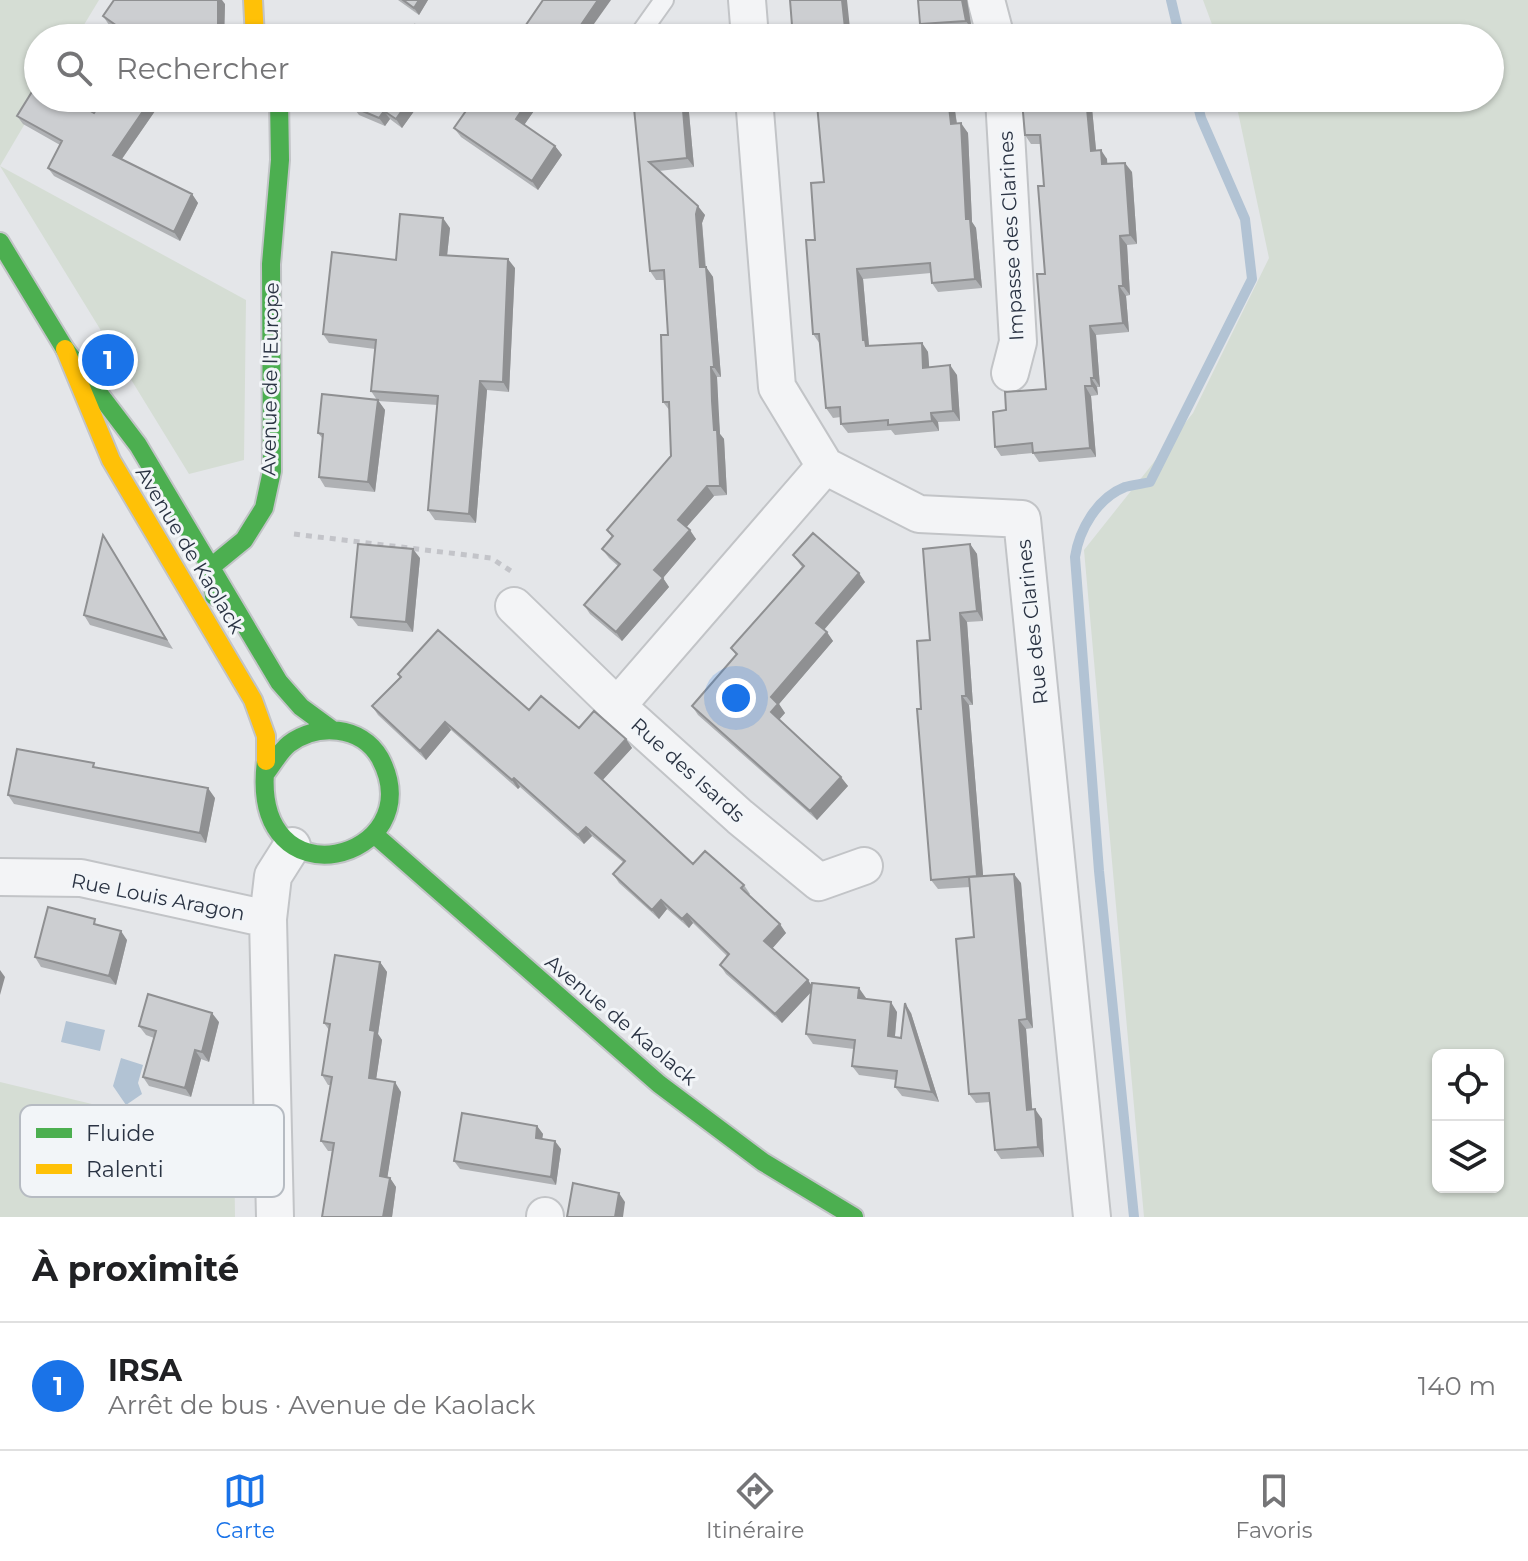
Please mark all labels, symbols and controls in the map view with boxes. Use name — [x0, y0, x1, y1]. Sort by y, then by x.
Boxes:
search box — [24, 24, 1504, 112]
icon: search — [52, 46, 96, 90]
text: Rechercher — [116, 50, 290, 87]
street label: Impasse des Clarines — [994, 130, 1028, 341]
street label: Avenue de l'Europe — [256, 282, 284, 476]
pin: 1 — [82, 330, 134, 390]
street label: Avenue de Kaolack — [131, 462, 249, 638]
street label: Rue des Clarines — [1011, 538, 1053, 706]
your location — [716, 678, 756, 718]
street label: Rue des Isards — [626, 713, 750, 827]
street label: Rue Louis Aragon — [69, 868, 247, 926]
street label: Avenue de Kaolack — [540, 950, 702, 1090]
map controls — [1432, 1049, 1504, 1193]
button: locate — [1432, 1049, 1504, 1121]
legend — [20, 1105, 284, 1197]
text: Fluide — [86, 1120, 155, 1147]
button: layers — [1432, 1121, 1504, 1193]
text: Ralenti — [86, 1156, 164, 1183]
text: À proximité — [32, 1248, 239, 1290]
text: IRSA — [108, 1352, 182, 1389]
text: 1 — [53, 1370, 63, 1402]
text: 140 m — [1418, 1370, 1496, 1402]
text: Arrêt de bus · Avenue de Kaolack — [108, 1389, 535, 1421]
tab: Carte — [216, 1469, 275, 1544]
tab: Itinéraire — [706, 1469, 804, 1544]
tab: Favoris — [1236, 1469, 1312, 1544]

